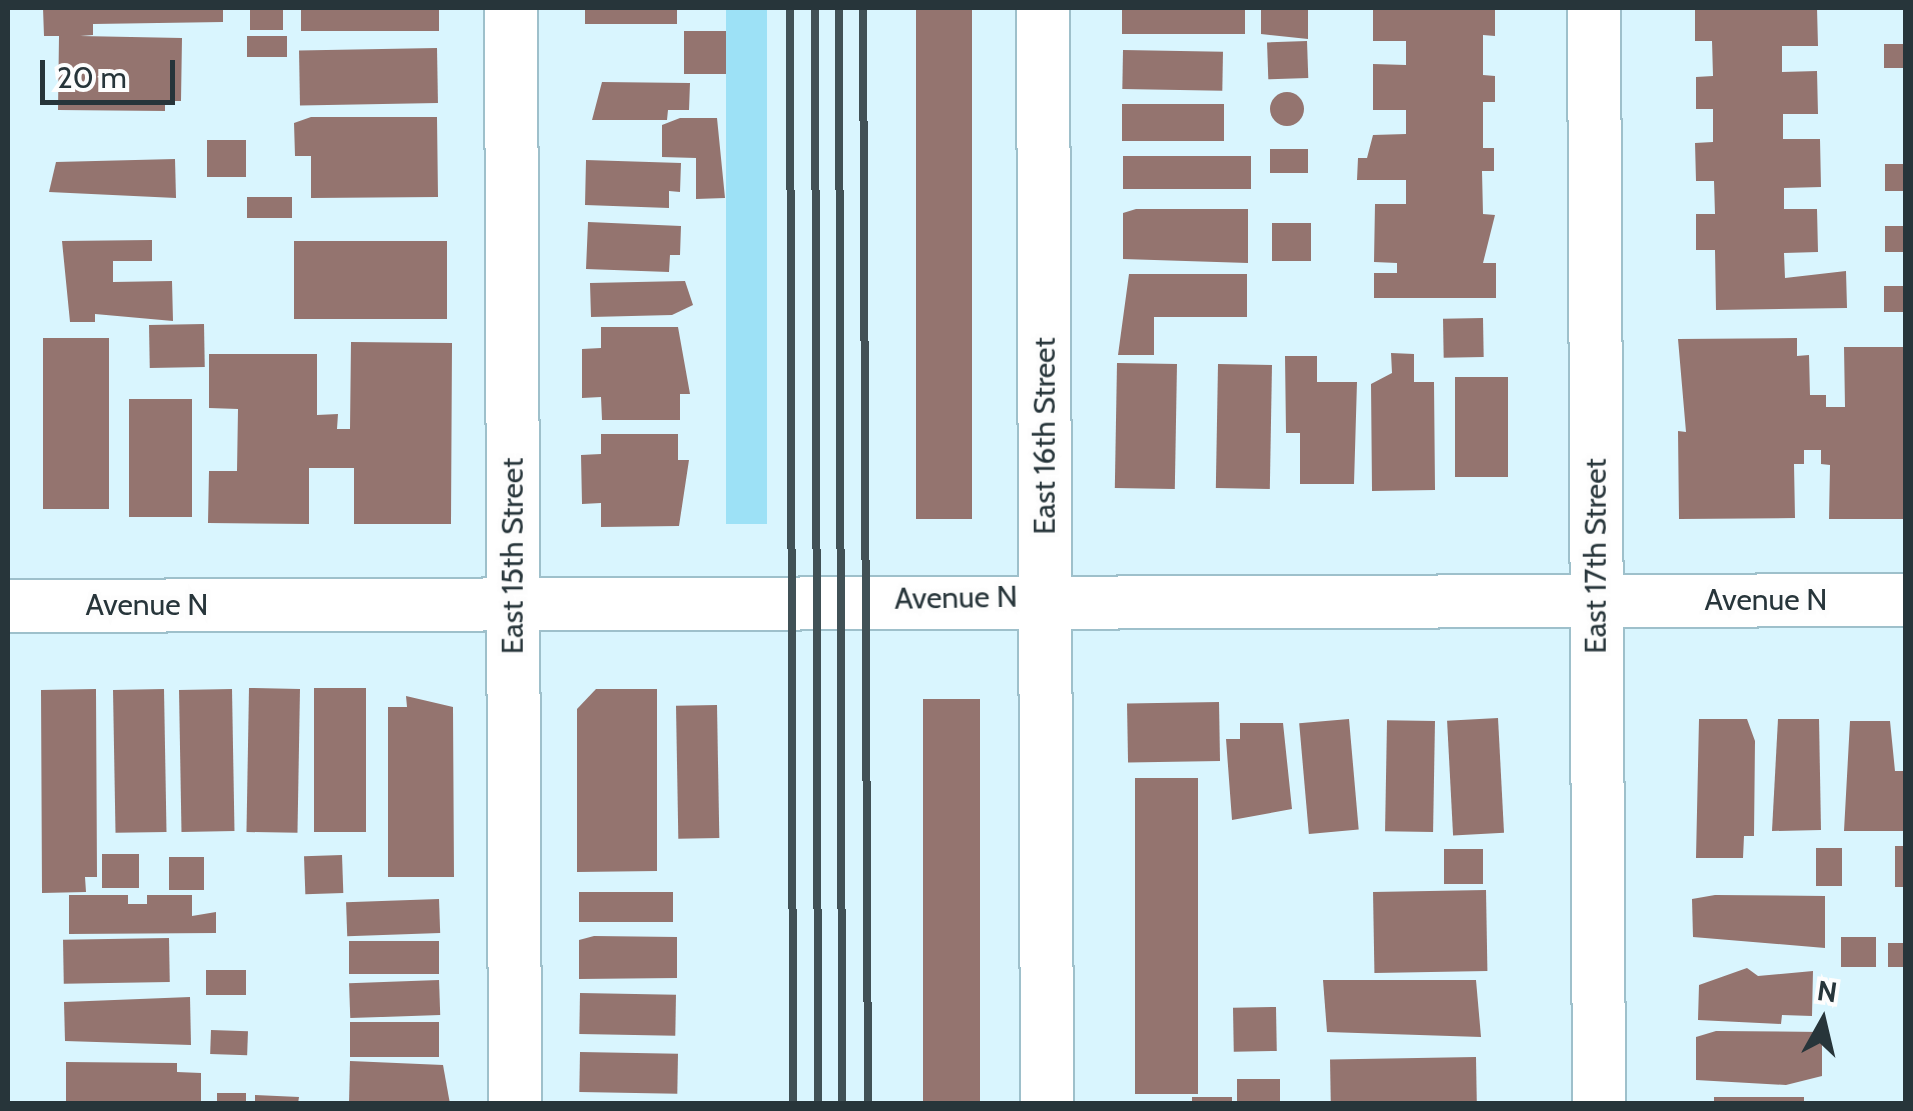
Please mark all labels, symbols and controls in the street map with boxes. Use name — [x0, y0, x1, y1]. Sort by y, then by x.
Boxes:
scale bar — [45, 40, 180, 102]
text: 20 m — [57, 59, 127, 96]
street label: East 16th Street — [1027, 337, 1063, 535]
street label: East 15th Street — [495, 458, 531, 654]
street label: East 17th Street — [1578, 458, 1614, 654]
street label: Avenue N — [894, 579, 1018, 617]
street label: Avenue N — [1705, 582, 1827, 618]
street label: Avenue N — [86, 587, 208, 623]
north arrow — [1773, 971, 1873, 1071]
text: N — [1815, 973, 1839, 1010]

